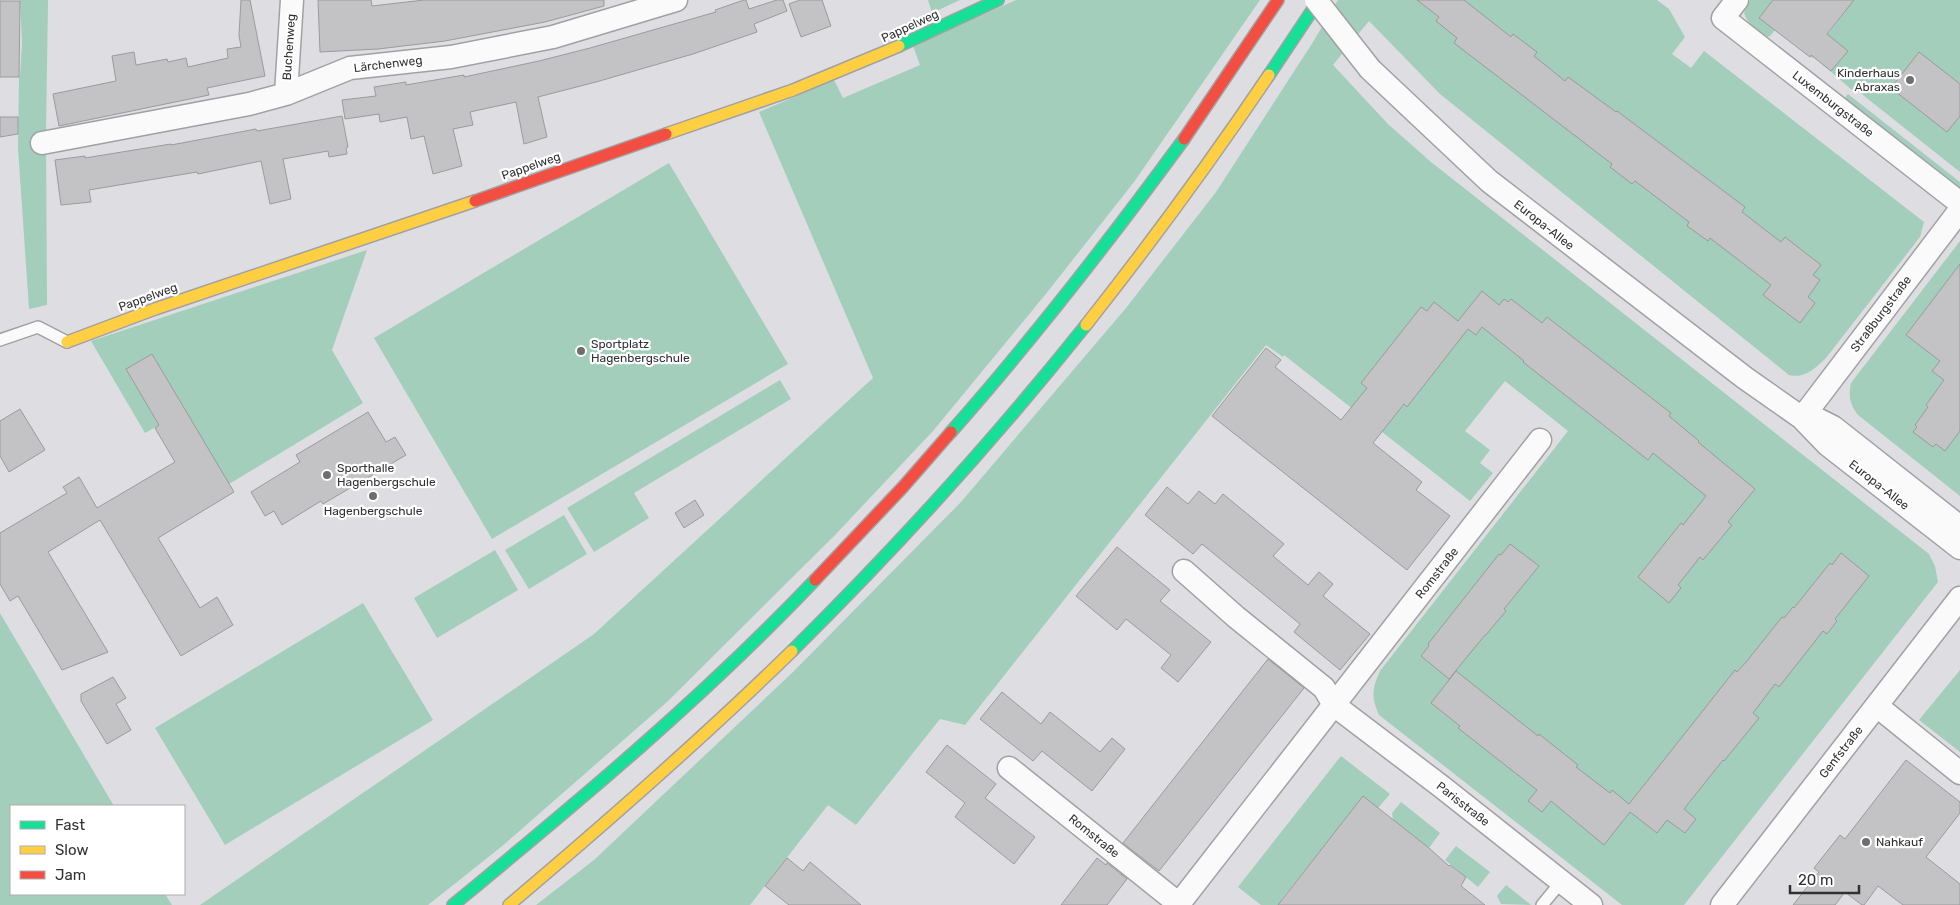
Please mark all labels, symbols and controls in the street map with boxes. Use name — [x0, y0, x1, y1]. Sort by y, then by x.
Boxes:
street label: Pappelweg — [879, 7, 941, 45]
street label: Buchenweg — [280, 13, 298, 81]
street label: Lärchenweg — [353, 53, 423, 75]
place label: Kinderhaus Abraxas — [1837, 66, 1900, 94]
street label: Luxemburgstraße — [1790, 68, 1877, 140]
marker: Kinderhaus Abraxas — [1904, 74, 1916, 86]
street label: Pappelweg — [500, 149, 562, 183]
street label: Europa-Allee — [1511, 197, 1577, 253]
street label: Straßburgstraße — [1848, 273, 1914, 355]
street label: Pappelweg — [117, 280, 179, 314]
place label: Sportplatz Hagenbergschule — [591, 337, 690, 365]
marker: Sportplatz Hagenbergschule — [575, 345, 587, 357]
street label: Europa-Allee — [1846, 457, 1912, 513]
place label: Sporthalle Hagenbergschule — [337, 461, 436, 489]
marker: Sporthalle Hagenbergschule — [321, 469, 333, 481]
marker: Hagenbergschule — [367, 490, 379, 502]
place label: Hagenbergschule — [324, 504, 423, 518]
street label: Romstraße — [1413, 544, 1461, 601]
street label: Genfstraße — [1816, 723, 1866, 781]
street label: Parisstraße — [1434, 779, 1493, 829]
legend — [10, 805, 185, 895]
street label: Romstraße — [1066, 811, 1122, 861]
text: Fast — [55, 816, 85, 834]
place label: Nahkauf — [1876, 835, 1923, 849]
marker: Nahkauf — [1860, 836, 1872, 848]
text: Slow — [55, 841, 88, 859]
scale bar — [1790, 862, 1859, 894]
text: Jam — [55, 866, 86, 884]
text: 20 m — [1798, 871, 1833, 889]

